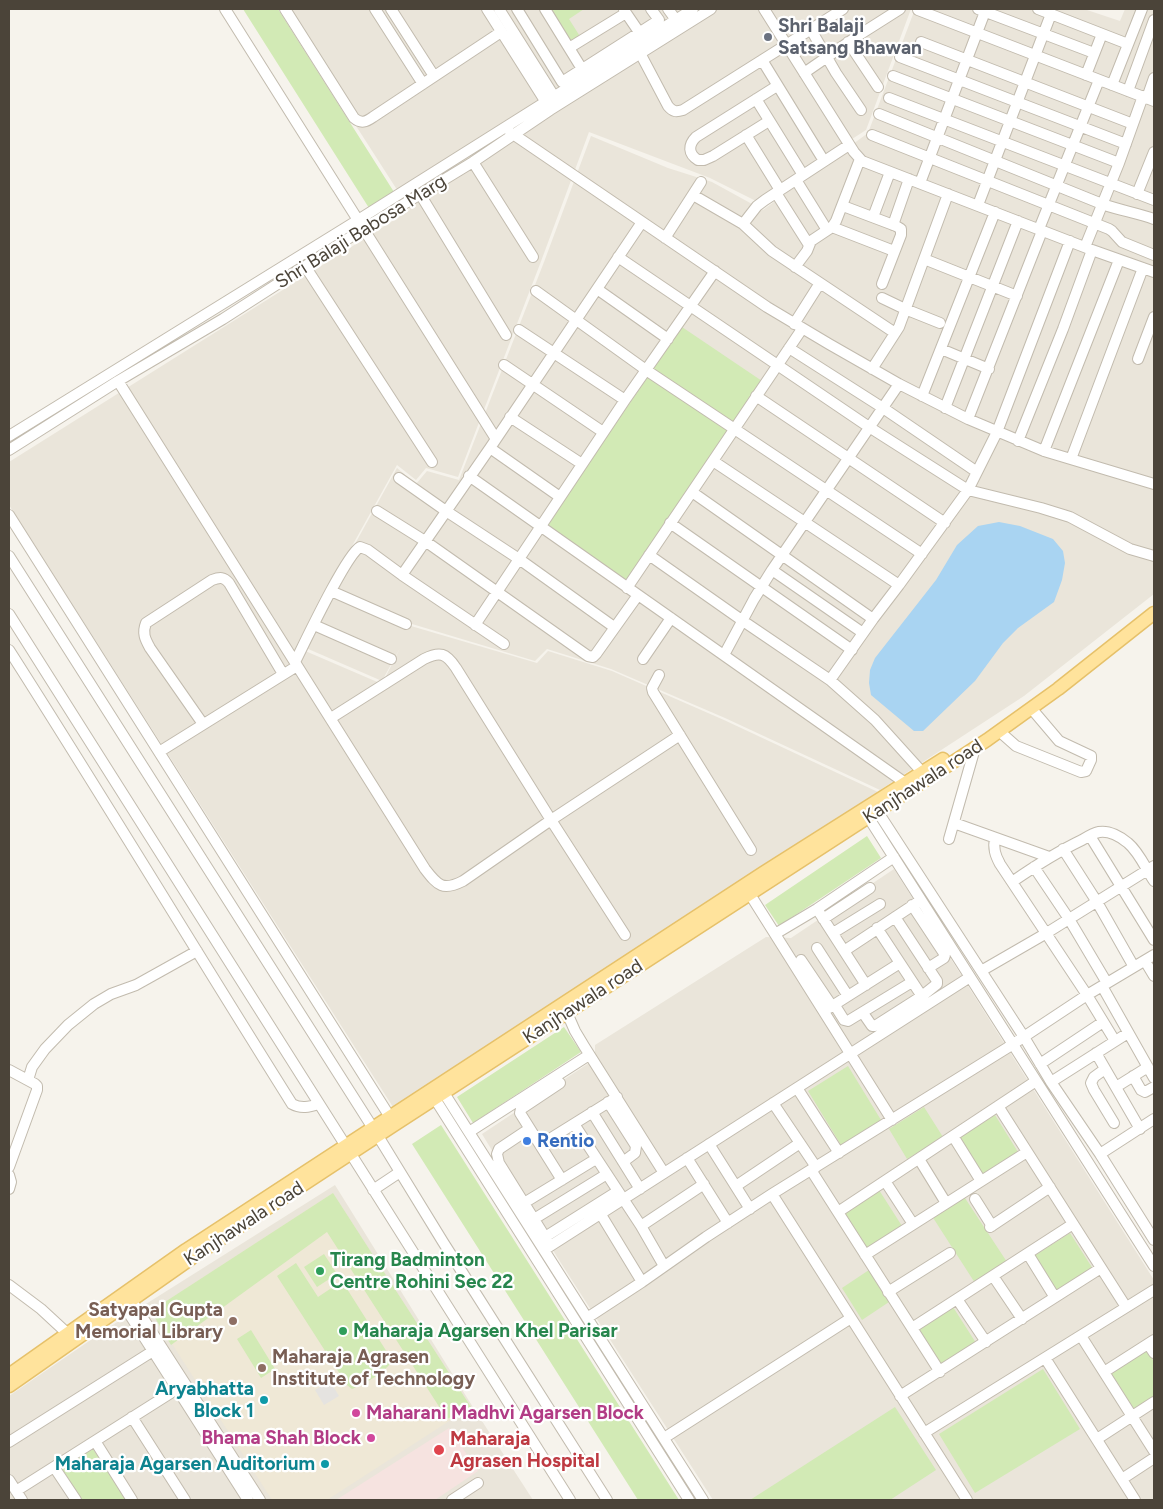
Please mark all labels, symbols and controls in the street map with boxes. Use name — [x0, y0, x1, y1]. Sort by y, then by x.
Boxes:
place label: Shri Balaji Satsang Bhawan — [778, 15, 922, 59]
marker: Shri Balaji Satsang Bhawan — [762, 31, 774, 43]
street label: Shri Balaji Babosa Marg — [271, 170, 451, 294]
street label: Kanjhawala road — [859, 735, 987, 829]
street label: Kanjhawala road — [519, 955, 647, 1049]
place label: Rentio — [537, 1130, 594, 1152]
marker: Rentio — [521, 1135, 533, 1147]
street label: Kanjhawala road — [180, 1177, 308, 1271]
place label: Tirang Badminton Centre Rohini Sec 22 — [330, 1249, 513, 1293]
marker: Tirang Badminton Centre Rohini Sec 22 — [314, 1265, 326, 1277]
place label: Satyapal Gupta Memorial Library — [75, 1299, 223, 1343]
marker: Satyapal Gupta Memorial Library — [227, 1315, 239, 1327]
place label: Maharaja Agarsen Khel Parisar — [353, 1320, 618, 1342]
marker: Maharaja Agarsen Khel Parisar — [337, 1325, 349, 1337]
place label: Maharaja Agrasen Institute of Technology — [272, 1346, 475, 1390]
marker: Maharaja Agrasen Institute of Technology — [256, 1362, 268, 1374]
place label: Aryabhatta Block 1 — [155, 1378, 254, 1422]
marker: Aryabhatta Block 1 — [258, 1394, 270, 1406]
place label: Maharani Madhvi Agarsen Block — [366, 1402, 644, 1424]
marker: Maharani Madhvi Agarsen Block — [350, 1407, 362, 1419]
place label: Bhama Shah Block — [201, 1427, 361, 1449]
place label: Maharaja Agrasen Hospital — [450, 1428, 600, 1472]
marker: Bhama Shah Block — [365, 1432, 377, 1444]
marker: Maharaja Agrasen Hospital — [432, 1443, 446, 1457]
place label: Maharaja Agarsen Auditorium — [55, 1453, 315, 1475]
marker: Maharaja Agarsen Auditorium — [319, 1458, 331, 1470]

